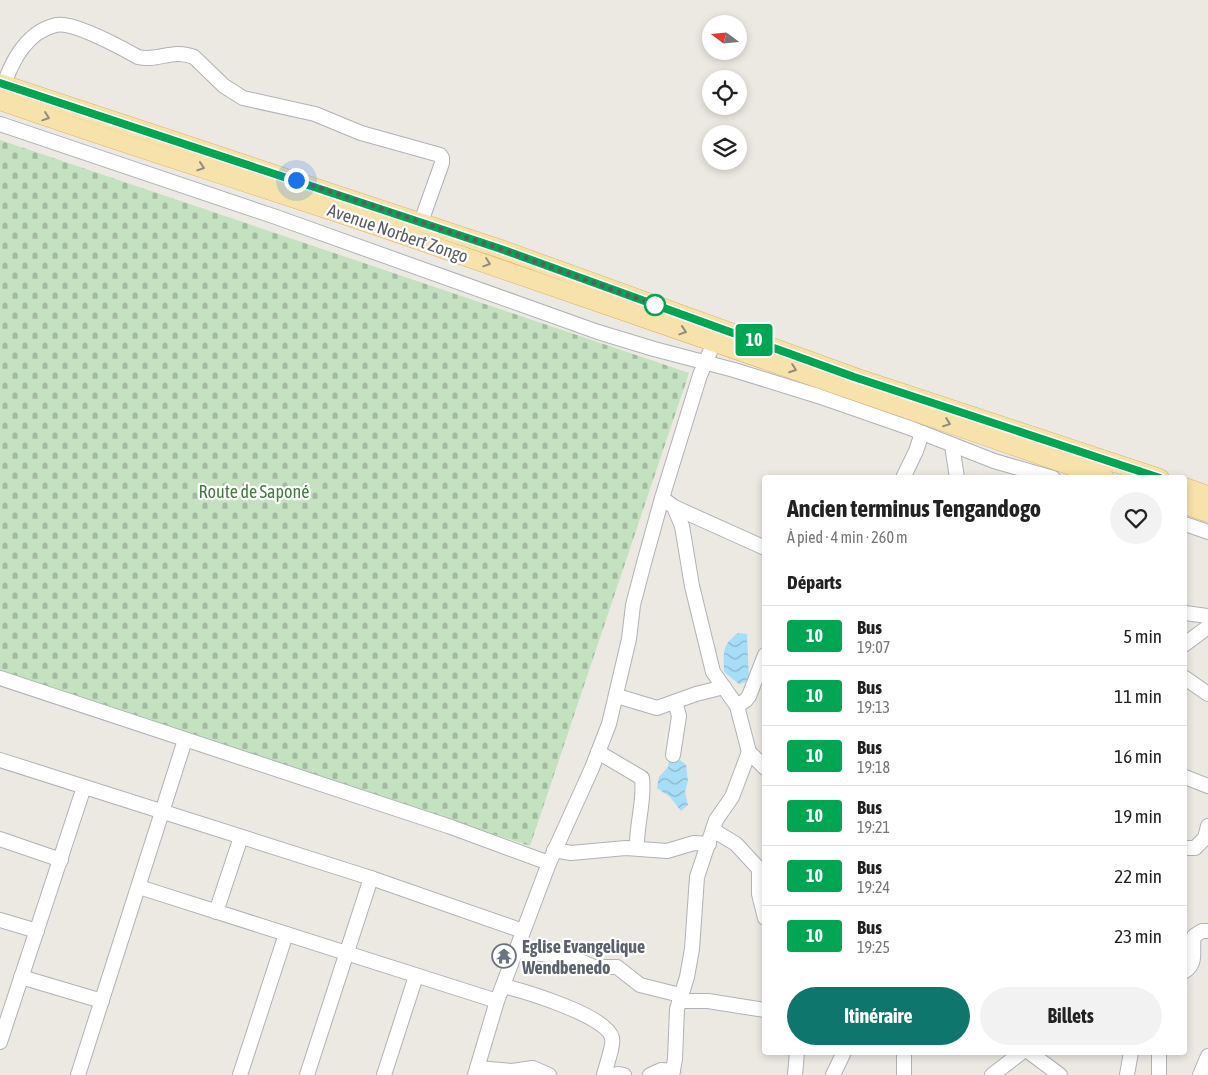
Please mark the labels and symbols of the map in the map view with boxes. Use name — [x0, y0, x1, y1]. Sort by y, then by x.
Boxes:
north arrow — [702, 15, 748, 60]
one-way arrow — [41, 111, 50, 121]
one-way arrow — [196, 162, 204, 172]
your location — [284, 168, 309, 193]
street label: Avenue Norbert Zongo — [325, 199, 471, 267]
one-way arrow — [483, 258, 491, 268]
unlabelled marker — [644, 294, 666, 316]
line badge: 10 — [732, 324, 776, 356]
one-way arrow — [679, 325, 687, 335]
one-way arrow — [789, 364, 797, 374]
one-way arrow — [942, 417, 951, 427]
park label: Route de Saponé — [199, 481, 309, 502]
place label: Eglise Evangelique Wendbenedo — [521, 936, 645, 978]
temple icon: Eglise Evangelique Wendbenedo — [491, 943, 517, 969]

